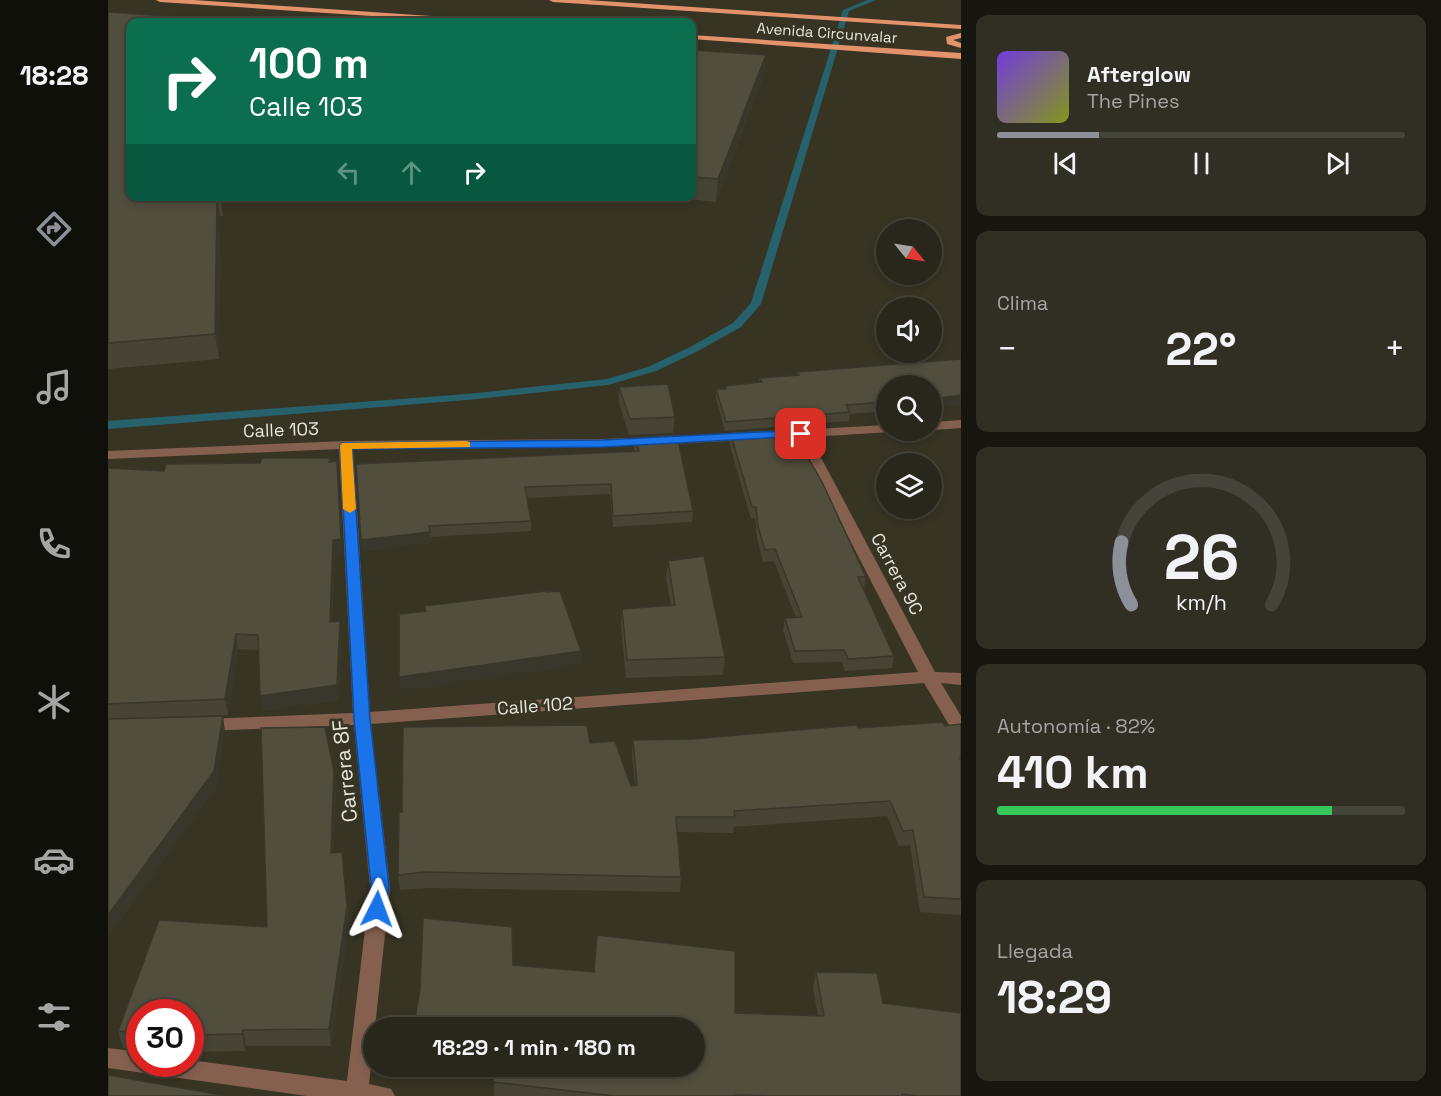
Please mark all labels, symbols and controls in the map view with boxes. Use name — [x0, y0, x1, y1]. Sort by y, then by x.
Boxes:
street label: Avenida Circunvalar — [756, 18, 898, 47]
text: 100 m — [249, 37, 369, 90]
icon: right — [150, 42, 228, 120]
text: 18:28 — [20, 58, 88, 93]
text: Afterglow — [1087, 60, 1191, 88]
text: The Pines — [1087, 88, 1180, 114]
text: Calle 103 — [249, 89, 363, 124]
icon: previous — [1049, 147, 1082, 180]
icon: pause — [1185, 147, 1218, 180]
icon: next — [1321, 147, 1354, 180]
icon: left — [332, 156, 365, 189]
icon: ahead — [395, 156, 428, 189]
icon: right — [458, 156, 491, 189]
icon: directions — [33, 208, 75, 250]
north arrow — [876, 219, 942, 285]
map controls — [876, 219, 942, 519]
text: Clima — [997, 290, 1048, 316]
button: sound — [876, 297, 942, 363]
text: 22° — [1165, 321, 1237, 378]
text: − — [997, 328, 1017, 370]
text: + — [1385, 328, 1405, 370]
icon: music — [33, 366, 75, 408]
button: search — [876, 375, 942, 441]
pin — [775, 408, 826, 459]
street label: Calle 103 — [243, 417, 319, 442]
icon: arrive — [784, 417, 817, 450]
button: layers — [876, 453, 942, 519]
text: 26 — [1163, 518, 1239, 597]
icon: phone — [33, 523, 75, 565]
street label: Carrera 9C — [866, 529, 929, 619]
text: km/h — [1175, 589, 1227, 616]
icon: climate — [33, 681, 75, 723]
street label: Calle 102 — [496, 691, 574, 720]
text: Autonomía · 82% — [997, 713, 1155, 739]
street label: Carrera 8F — [326, 718, 363, 824]
text: 410 km — [997, 744, 1149, 801]
icon: car — [33, 839, 75, 881]
position arrow — [345, 877, 409, 941]
text: Llegada — [997, 938, 1073, 964]
text: 18:29 — [997, 969, 1112, 1026]
icon: filters — [33, 996, 75, 1038]
speed limit sign: 30 — [126, 999, 204, 1077]
text: 18:29 · 1 min · 180 m — [432, 1033, 636, 1061]

